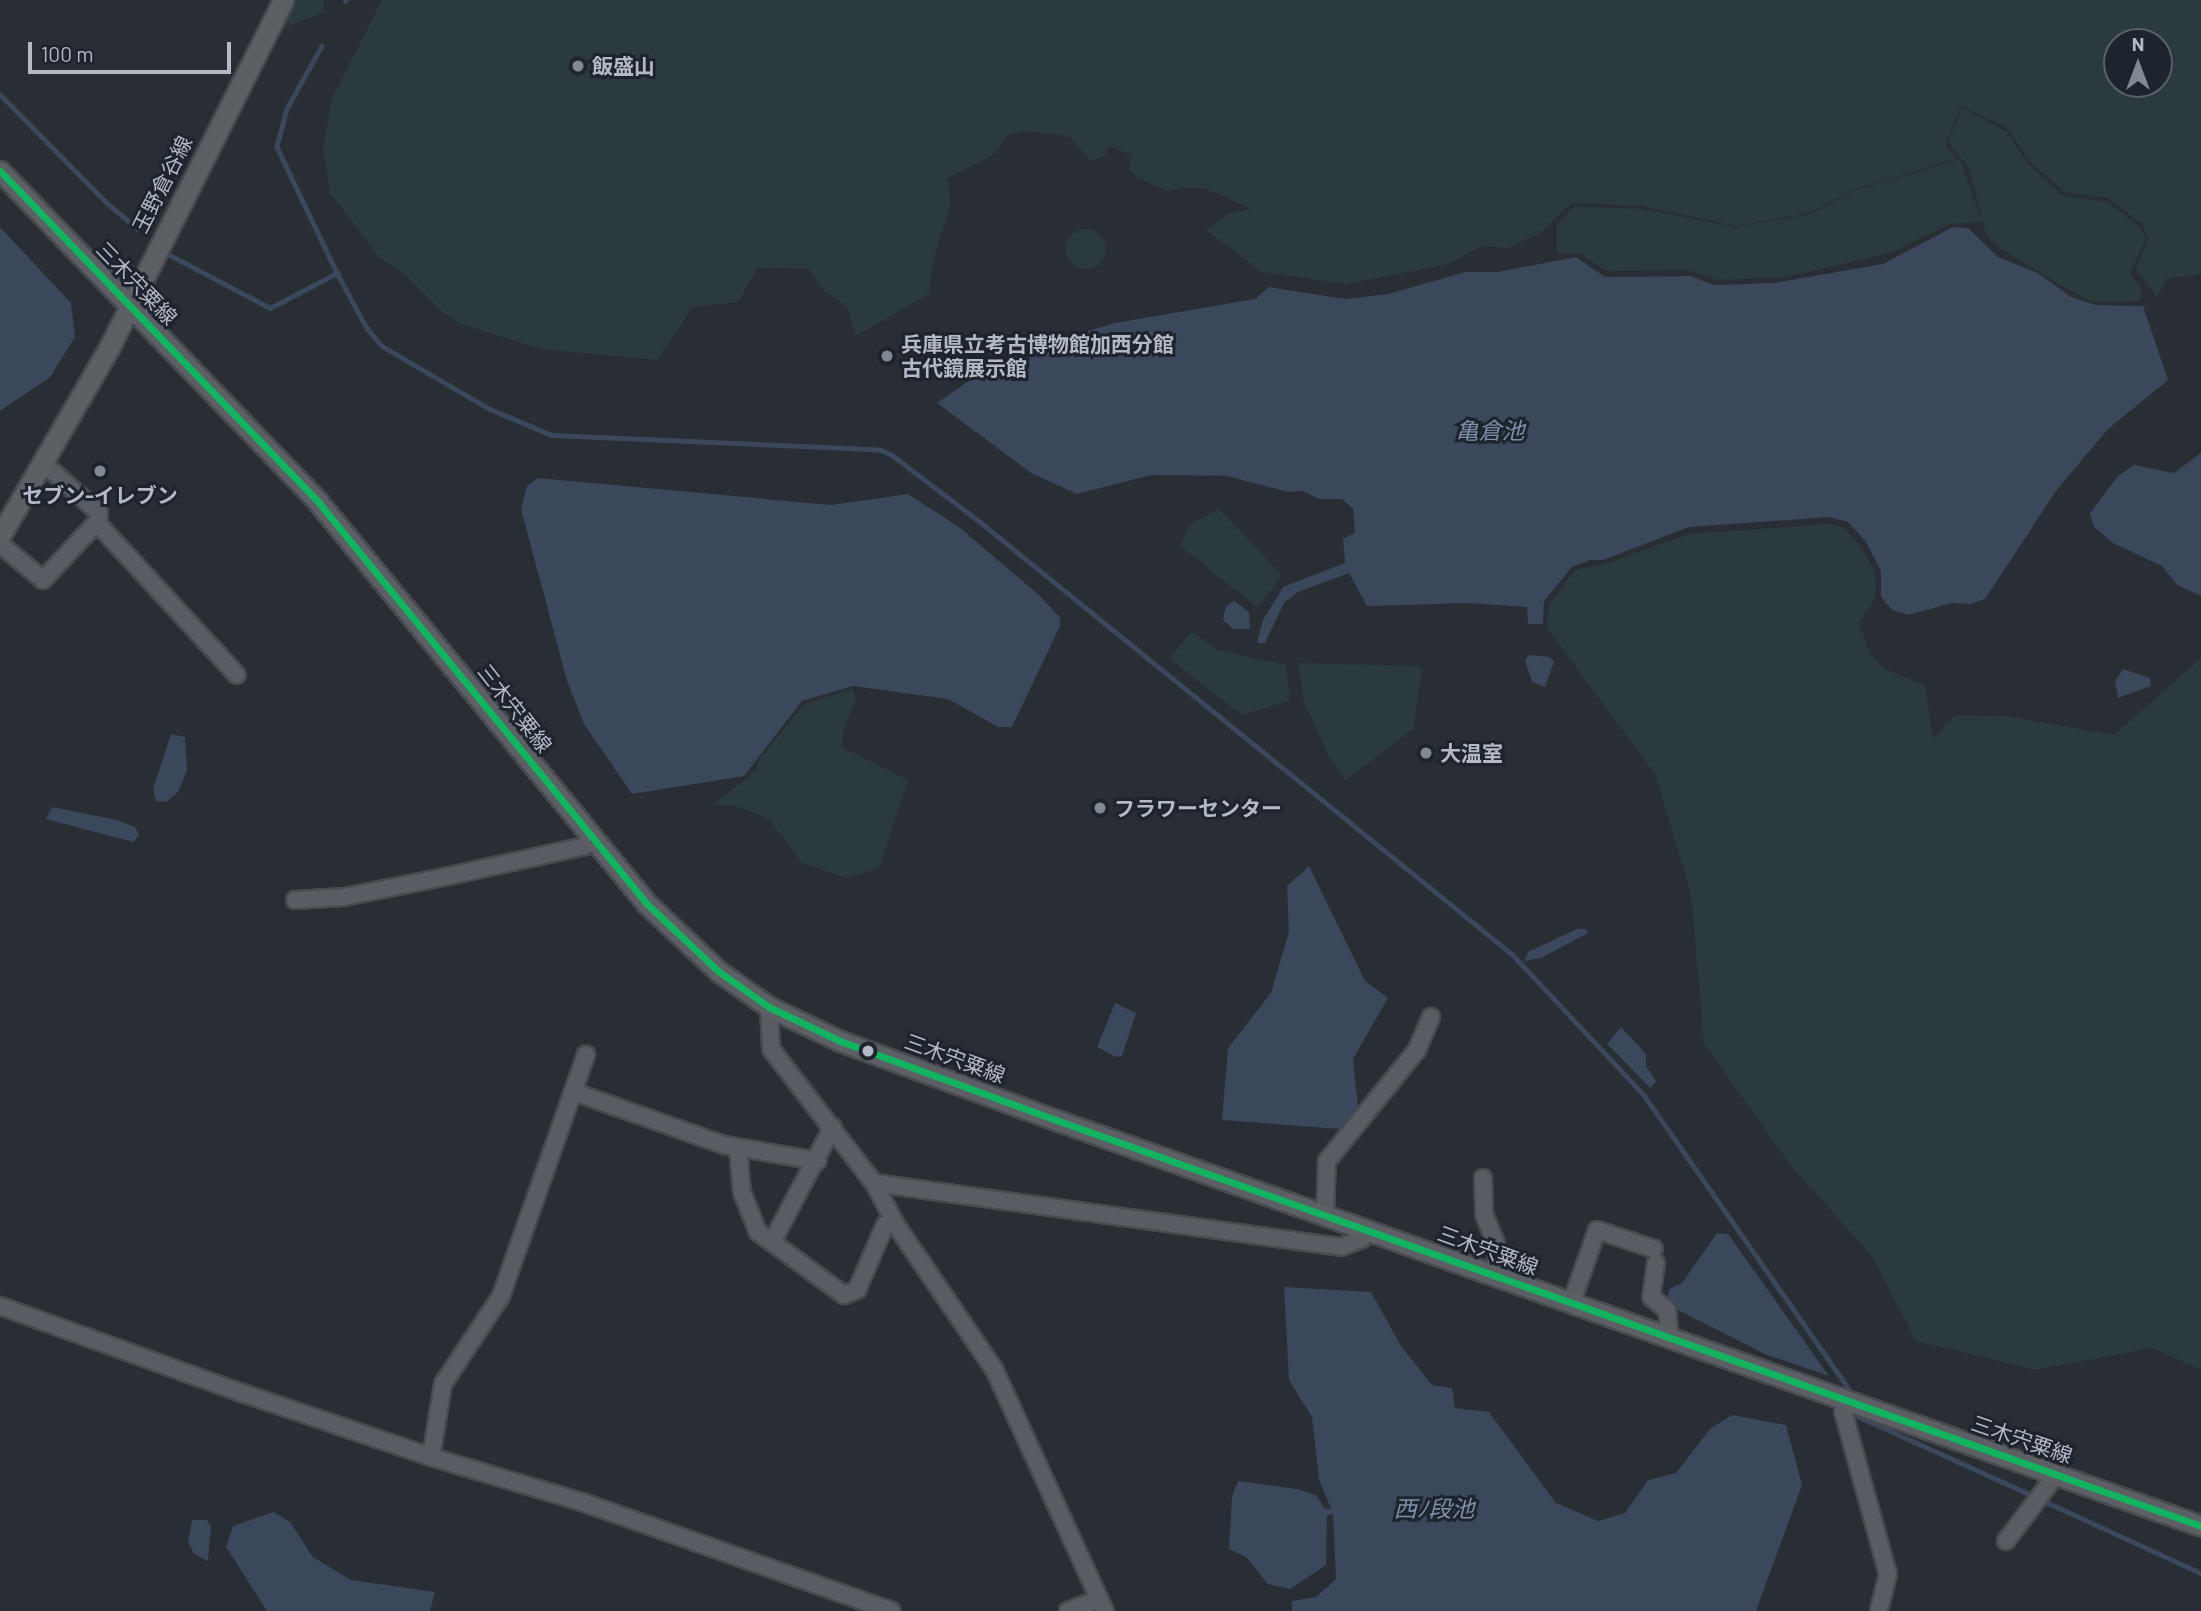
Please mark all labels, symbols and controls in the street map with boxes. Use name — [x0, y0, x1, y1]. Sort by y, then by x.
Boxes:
scale bar — [32, 28, 234, 72]
north arrow — [2103, 28, 2173, 98]
text: N — [2132, 32, 2144, 55]
text: 100 m — [41, 41, 94, 66]
place label: 飯盛山 — [592, 53, 655, 79]
marker: 飯盛山 — [570, 58, 586, 74]
street label: 玉野倉谷線 — [127, 132, 197, 236]
street label: 三木宍粟線 — [91, 236, 183, 330]
place label: 兵庫県立考古博物館加西分館 古代鏡展示館 — [901, 331, 1174, 381]
marker: 兵庫県立考古博物館加西分館 古代鏡展示館 — [879, 348, 895, 364]
water label: 亀倉池 — [1456, 416, 1524, 444]
marker: セブン-イレブン — [92, 463, 108, 479]
place label: セブン-イレブン — [22, 482, 178, 508]
street label: 三木宍粟線 — [473, 659, 557, 757]
place label: 大温室 — [1440, 740, 1503, 766]
marker: 大温室 — [1418, 745, 1434, 761]
place label: フラワーセンター — [1114, 795, 1282, 821]
marker: フラワーセンター — [1092, 800, 1108, 816]
street label: 三木宍粟線 — [901, 1028, 1009, 1088]
unlabelled marker — [861, 1044, 875, 1058]
street label: 三木宍粟線 — [1434, 1220, 1542, 1280]
street label: 三木宍粟線 — [1968, 1410, 2076, 1468]
water label: 西ﾉ段池 — [1394, 1494, 1474, 1522]

